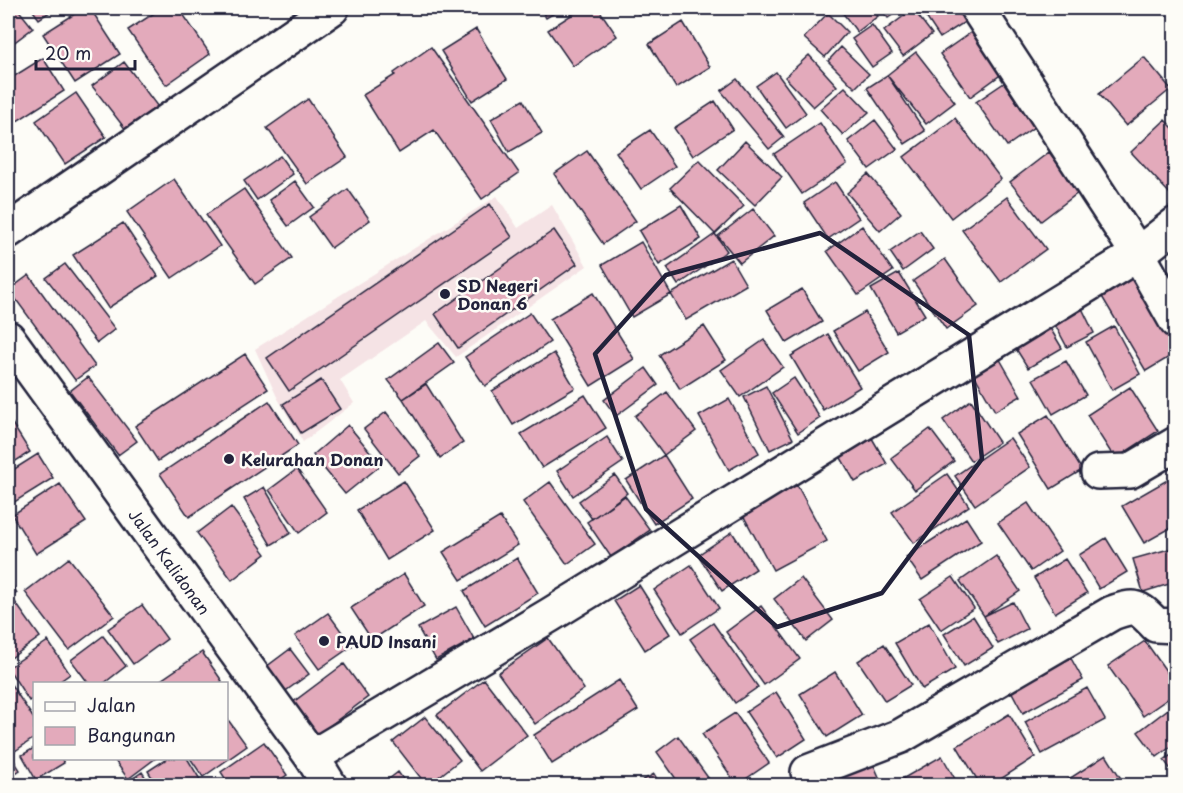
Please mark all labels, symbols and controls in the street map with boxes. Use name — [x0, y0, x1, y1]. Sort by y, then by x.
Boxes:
scale bar — [36, 33, 135, 71]
text: 20 m — [45, 39, 91, 66]
place label: SD Negeri Donan 6 — [457, 273, 538, 315]
marker: SD Negeri Donan 6 — [438, 287, 452, 301]
place label: Kelurahan Donan — [241, 447, 383, 471]
marker: Kelurahan Donan — [222, 452, 236, 466]
street label: Jalan Kalidonan — [123, 503, 217, 619]
place label: PAUD Insani — [336, 629, 437, 653]
marker: PAUD Insani — [317, 634, 331, 648]
legend — [33, 682, 228, 760]
text: Jalan — [87, 691, 136, 718]
text: Bangunan — [87, 721, 176, 748]

